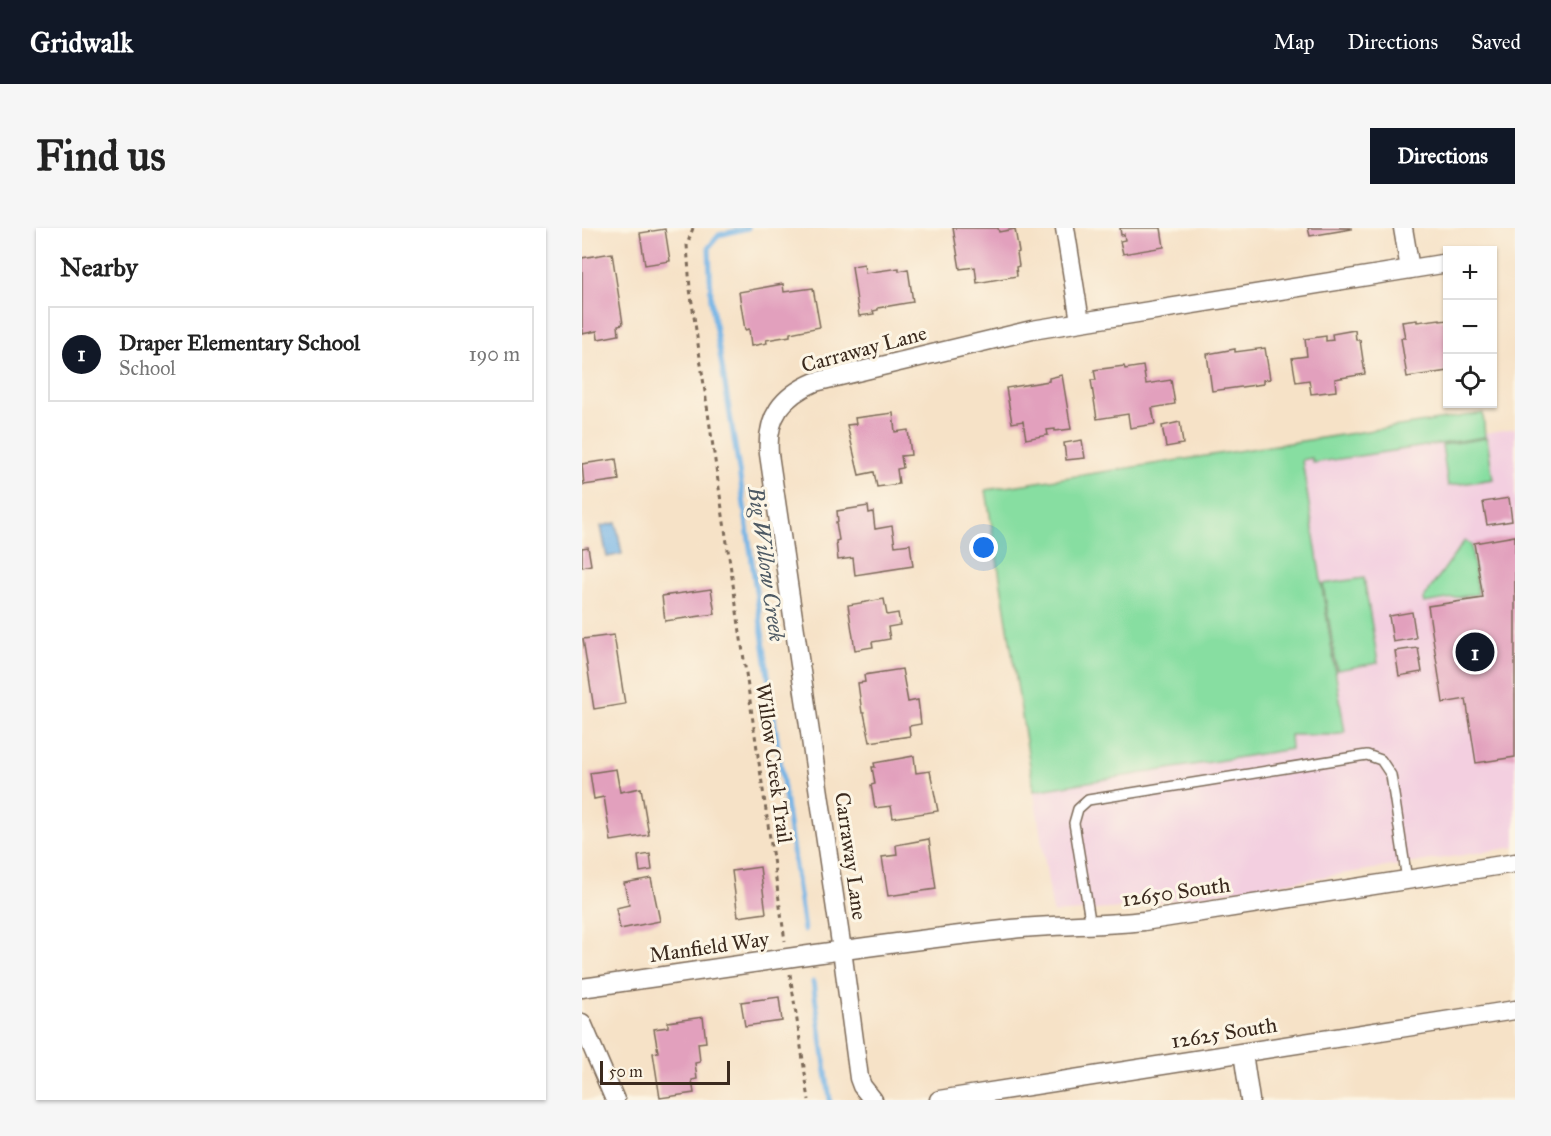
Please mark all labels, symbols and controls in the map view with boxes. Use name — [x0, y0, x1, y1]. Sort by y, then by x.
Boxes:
text: Gridwalk — [30, 25, 133, 60]
text: Map — [1274, 29, 1315, 55]
text: Directions — [1348, 29, 1438, 55]
text: Saved — [1471, 29, 1521, 55]
button: Directions — [1370, 128, 1515, 184]
text: Find us — [36, 130, 166, 182]
map controls — [1443, 246, 1497, 408]
button: + — [1443, 246, 1497, 300]
text: Nearby — [60, 251, 138, 283]
button: − — [1443, 300, 1497, 354]
street label: Carraway Lane — [798, 320, 930, 378]
text: Draper Elementary School — [119, 329, 360, 356]
text: 1 — [78, 342, 85, 366]
text: 190 m — [469, 342, 520, 366]
button: locate — [1443, 354, 1497, 408]
text: School — [119, 356, 176, 380]
water label: Big Willow Creek — [742, 484, 791, 643]
your location — [969, 533, 998, 562]
pin: 1 — [1456, 630, 1494, 674]
street label: Willow Creek Trail — [750, 681, 798, 845]
street label: Carraway Lane — [829, 790, 873, 922]
street label: 12650 South — [1120, 871, 1232, 912]
street label: Manfield Way — [647, 926, 772, 968]
street label: 12625 South — [1169, 1012, 1279, 1054]
scale bar — [600, 1058, 730, 1086]
text: 50 m — [609, 1062, 643, 1081]

